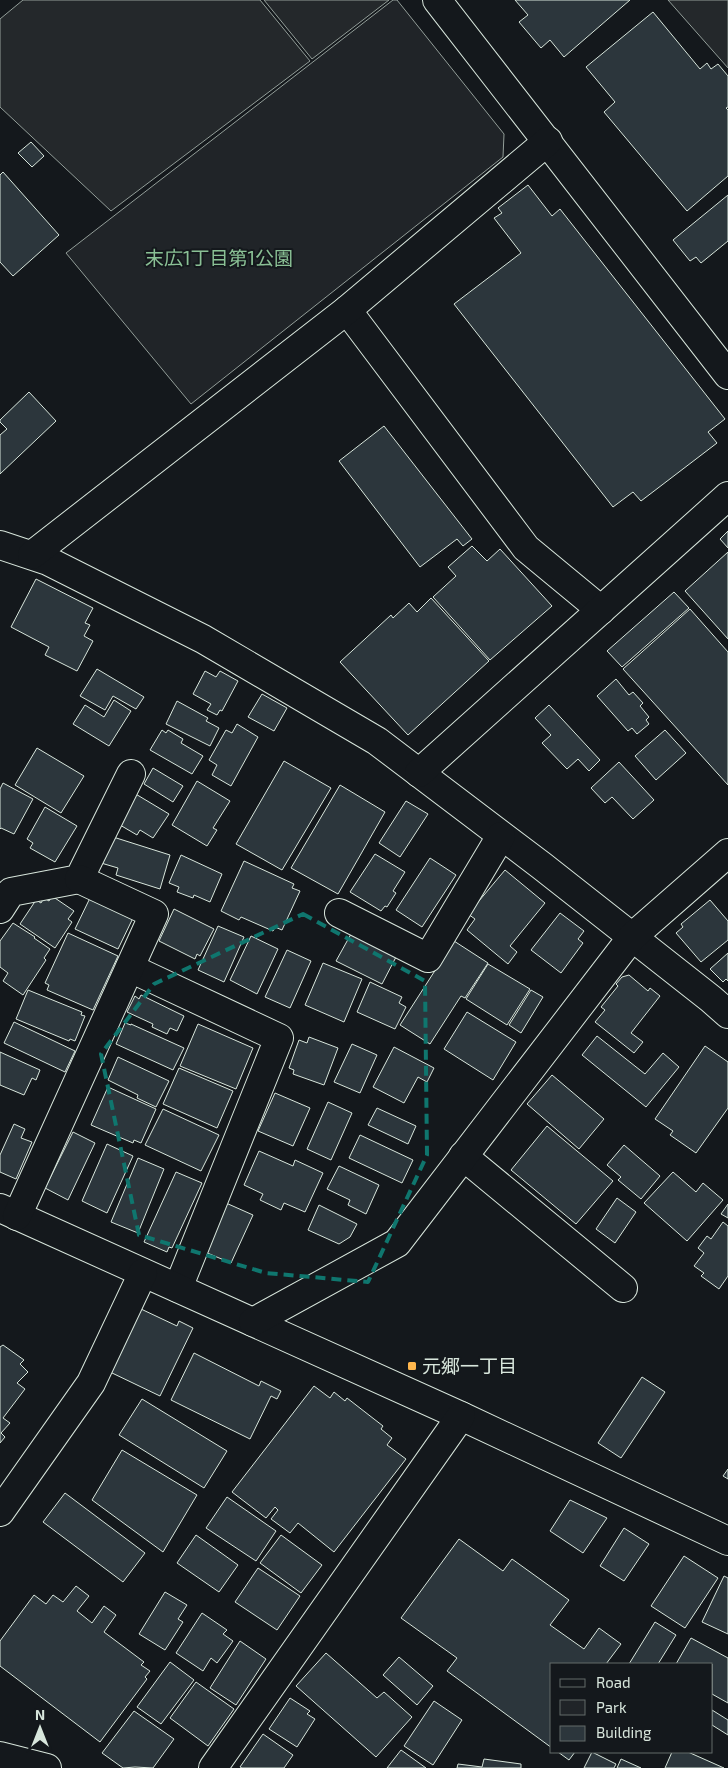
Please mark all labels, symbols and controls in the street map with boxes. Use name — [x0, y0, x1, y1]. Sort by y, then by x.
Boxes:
park label: 末広1丁目第1公園 — [145, 246, 293, 269]
place label: 元郷一丁目 — [422, 1354, 517, 1377]
marker: 元郷一丁目 — [406, 1360, 418, 1372]
legend — [550, 1663, 713, 1753]
text: Road — [596, 1673, 631, 1691]
text: Park — [596, 1698, 627, 1716]
north arrow — [15, 1703, 65, 1753]
text: N — [35, 1706, 45, 1723]
text: Building — [596, 1723, 652, 1741]

